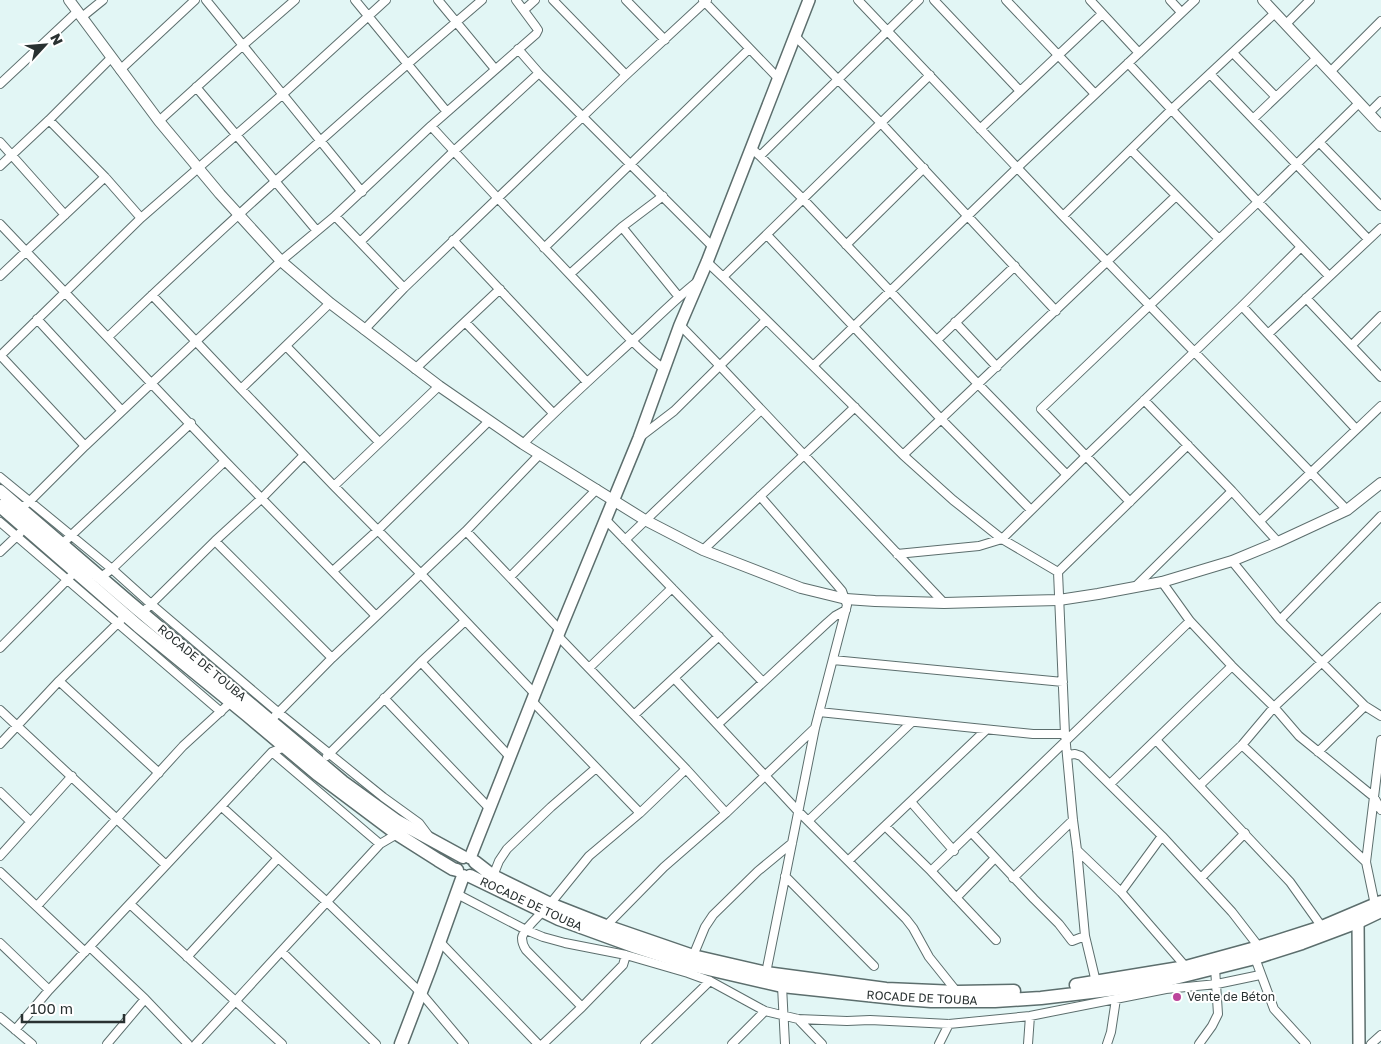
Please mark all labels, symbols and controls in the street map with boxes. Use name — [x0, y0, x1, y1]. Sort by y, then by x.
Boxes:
north arrow — [20, 20, 70, 70]
text: N — [47, 31, 67, 48]
street label: ROCADE DE TOUBA — [155, 621, 250, 704]
street label: ROCADE DE TOUBA — [478, 873, 585, 934]
street label: ROCADE DE TOUBA — [866, 987, 978, 1008]
place label: Vente de Béton — [1187, 989, 1275, 1004]
marker: Vente de Béton — [1171, 991, 1183, 1003]
scale bar — [22, 992, 125, 1024]
text: 100 m — [30, 999, 73, 1017]

